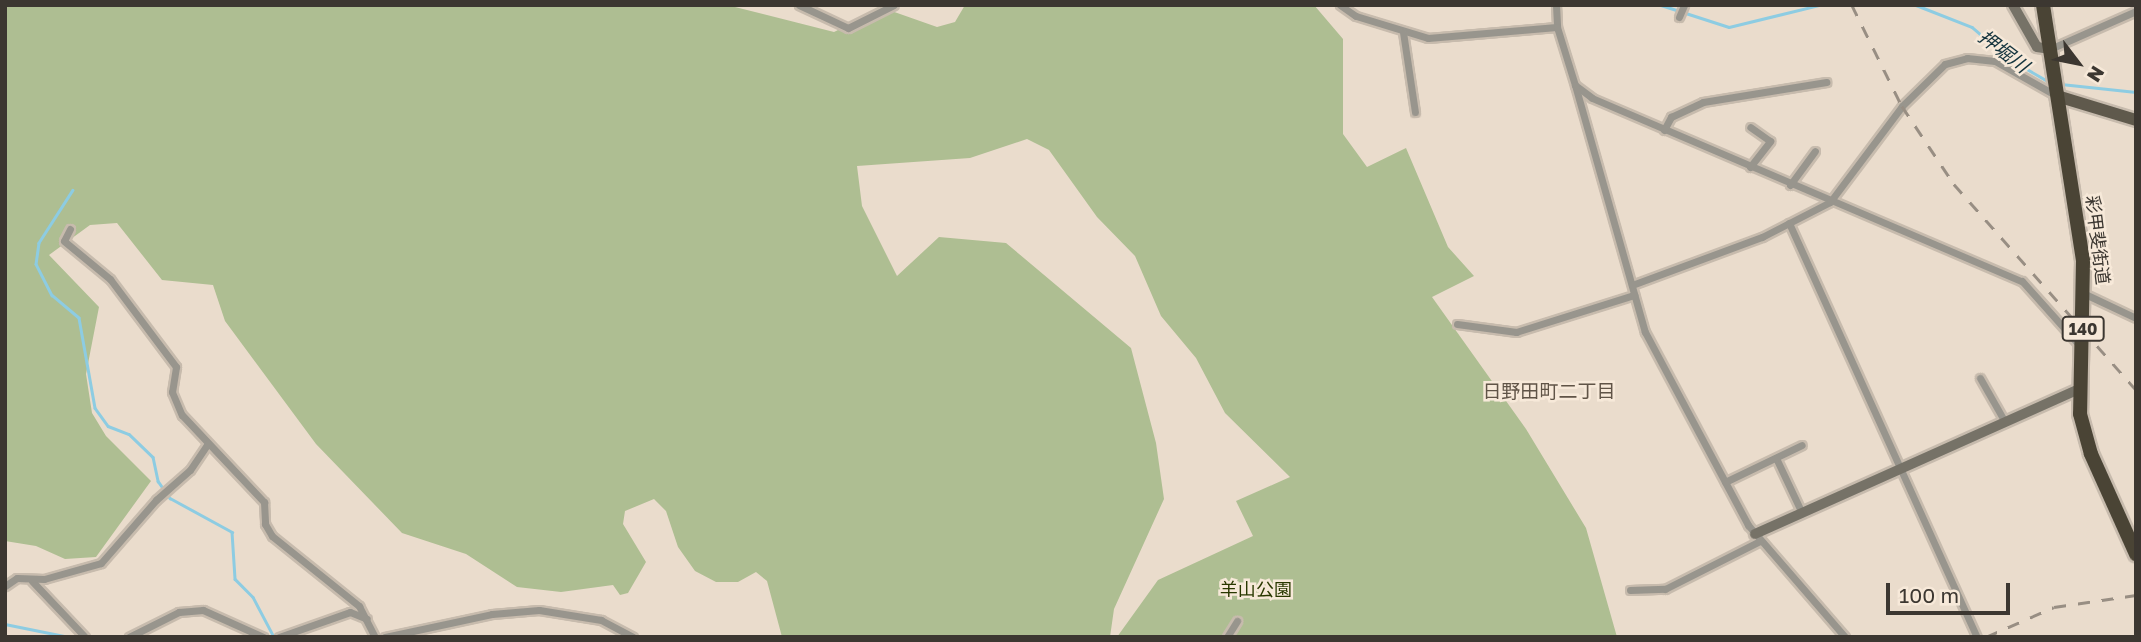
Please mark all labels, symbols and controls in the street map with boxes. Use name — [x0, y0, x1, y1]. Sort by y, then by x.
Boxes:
water label: 押堀川 — [1974, 25, 2034, 77]
north arrow — [2043, 28, 2113, 98]
text: N — [2083, 62, 2110, 87]
street label: 彩甲斐街道 — [2082, 194, 2114, 286]
road number: 140 — [2060, 316, 2106, 342]
district label: 日野田町二丁目 — [1483, 380, 1615, 402]
scale bar — [1889, 568, 2013, 612]
park label: 羊山公園 — [1220, 578, 1292, 600]
text: 100 m — [1899, 582, 1959, 608]

